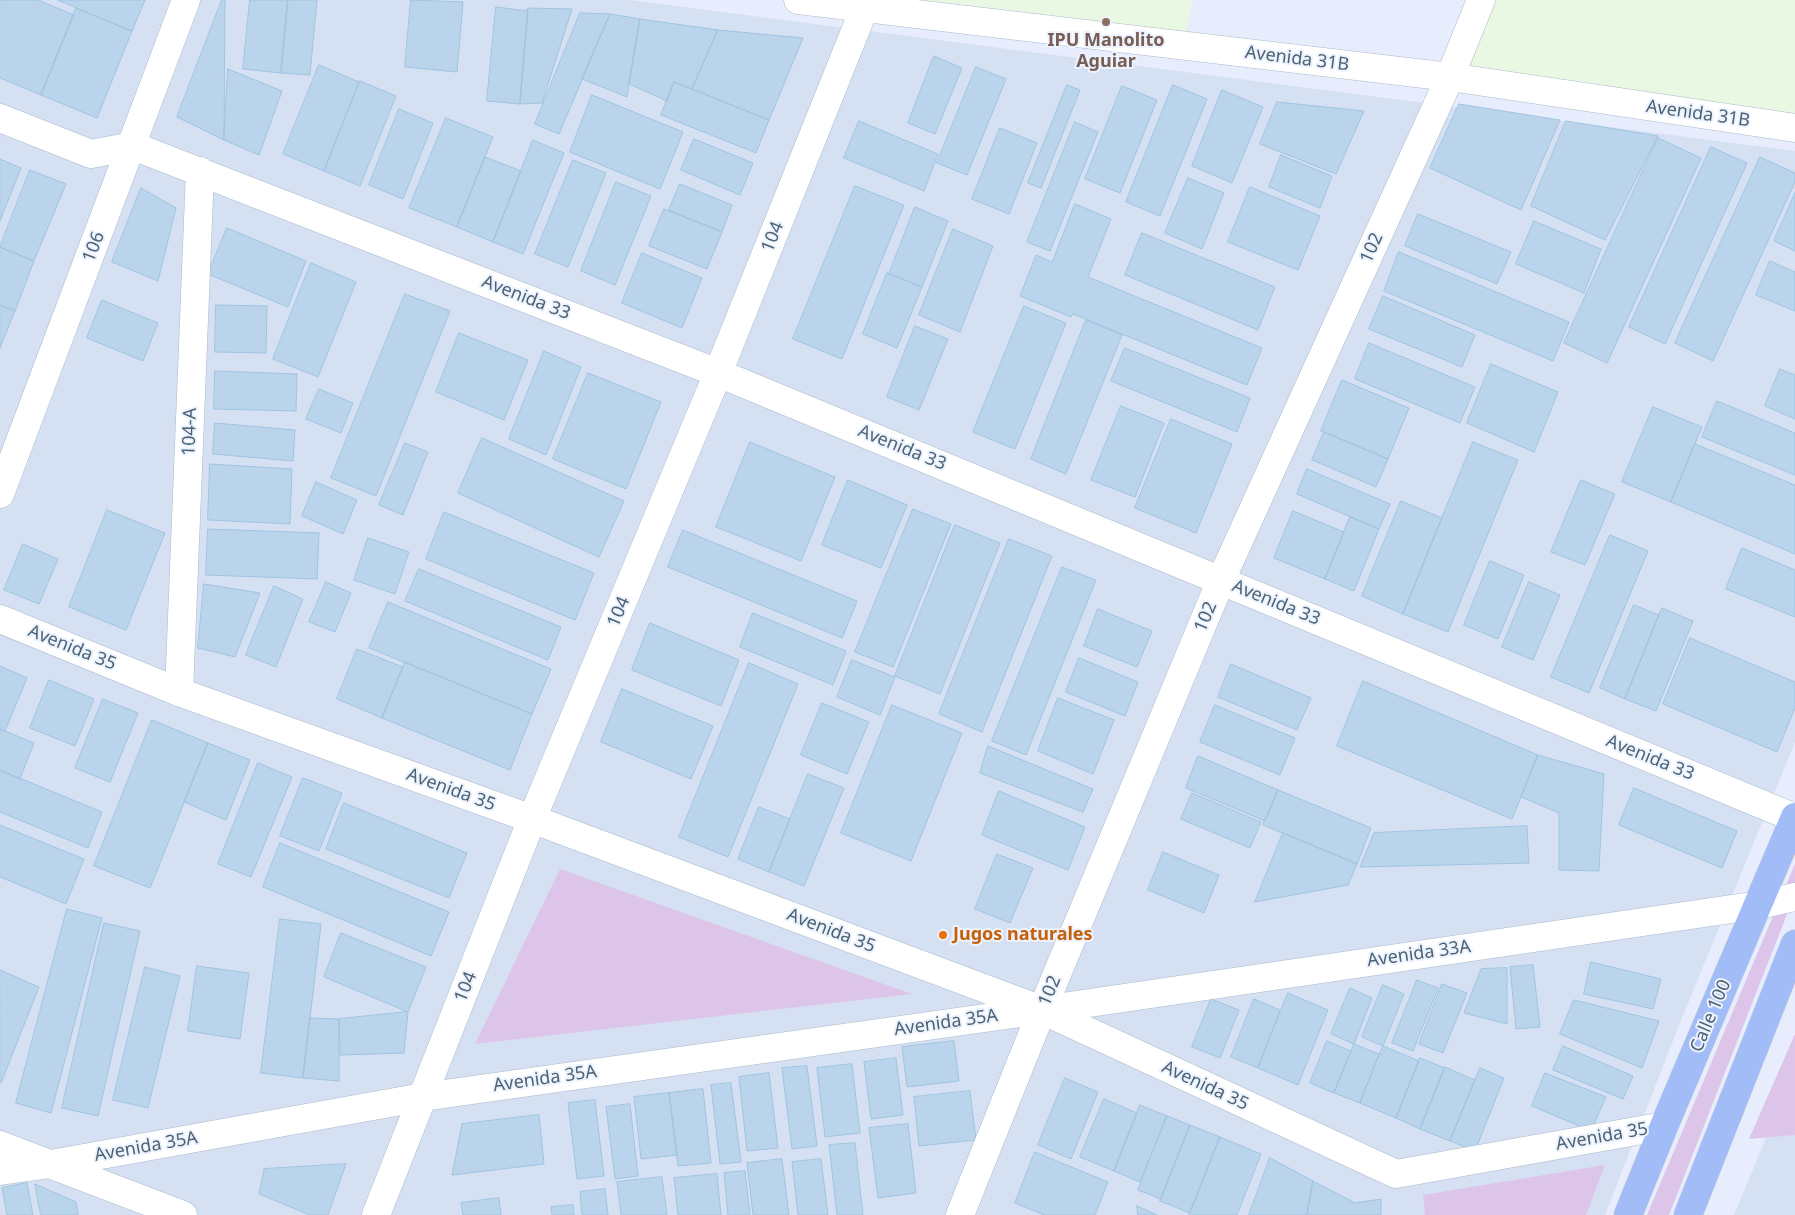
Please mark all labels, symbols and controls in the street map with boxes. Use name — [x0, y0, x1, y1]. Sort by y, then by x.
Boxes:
marker: IPU Manolito Aguiar — [1100, 16, 1112, 28]
place label: IPU Manolito Aguiar — [1048, 30, 1164, 72]
street label: Avenida 31B — [1244, 42, 1350, 76]
street label: Avenida 31B — [1645, 96, 1751, 132]
street label: 104 — [757, 219, 789, 255]
street label: 106 — [78, 229, 110, 265]
street label: 102 — [1356, 229, 1388, 267]
street label: Avenida 33 — [479, 271, 573, 325]
street label: 104-A — [178, 408, 202, 456]
street label: Avenida 33 — [855, 421, 949, 475]
street label: Avenida 33 — [1229, 576, 1323, 630]
street label: 104 — [603, 594, 635, 630]
street label: 102 — [1190, 599, 1222, 635]
street label: Avenida 35 — [25, 621, 119, 675]
street label: Avenida 33 — [1603, 731, 1697, 785]
street label: Avenida 35 — [404, 764, 498, 816]
street label: Avenida 35 — [784, 904, 878, 958]
place label: Jugos naturales — [953, 924, 1093, 946]
marker: Jugos naturales — [937, 929, 949, 941]
street label: Avenida 33A — [1366, 936, 1472, 972]
street label: 104 — [450, 969, 482, 1005]
street label: 102 — [1034, 973, 1066, 1009]
street label: Calle 100 — [1686, 977, 1736, 1055]
street label: Avenida 35A — [893, 1005, 999, 1041]
street label: Avenida 35 — [1158, 1057, 1252, 1115]
street label: Avenida 35A — [492, 1061, 598, 1097]
street label: Avenida 35 — [1554, 1118, 1650, 1156]
street label: Avenida 35A — [93, 1127, 199, 1167]

